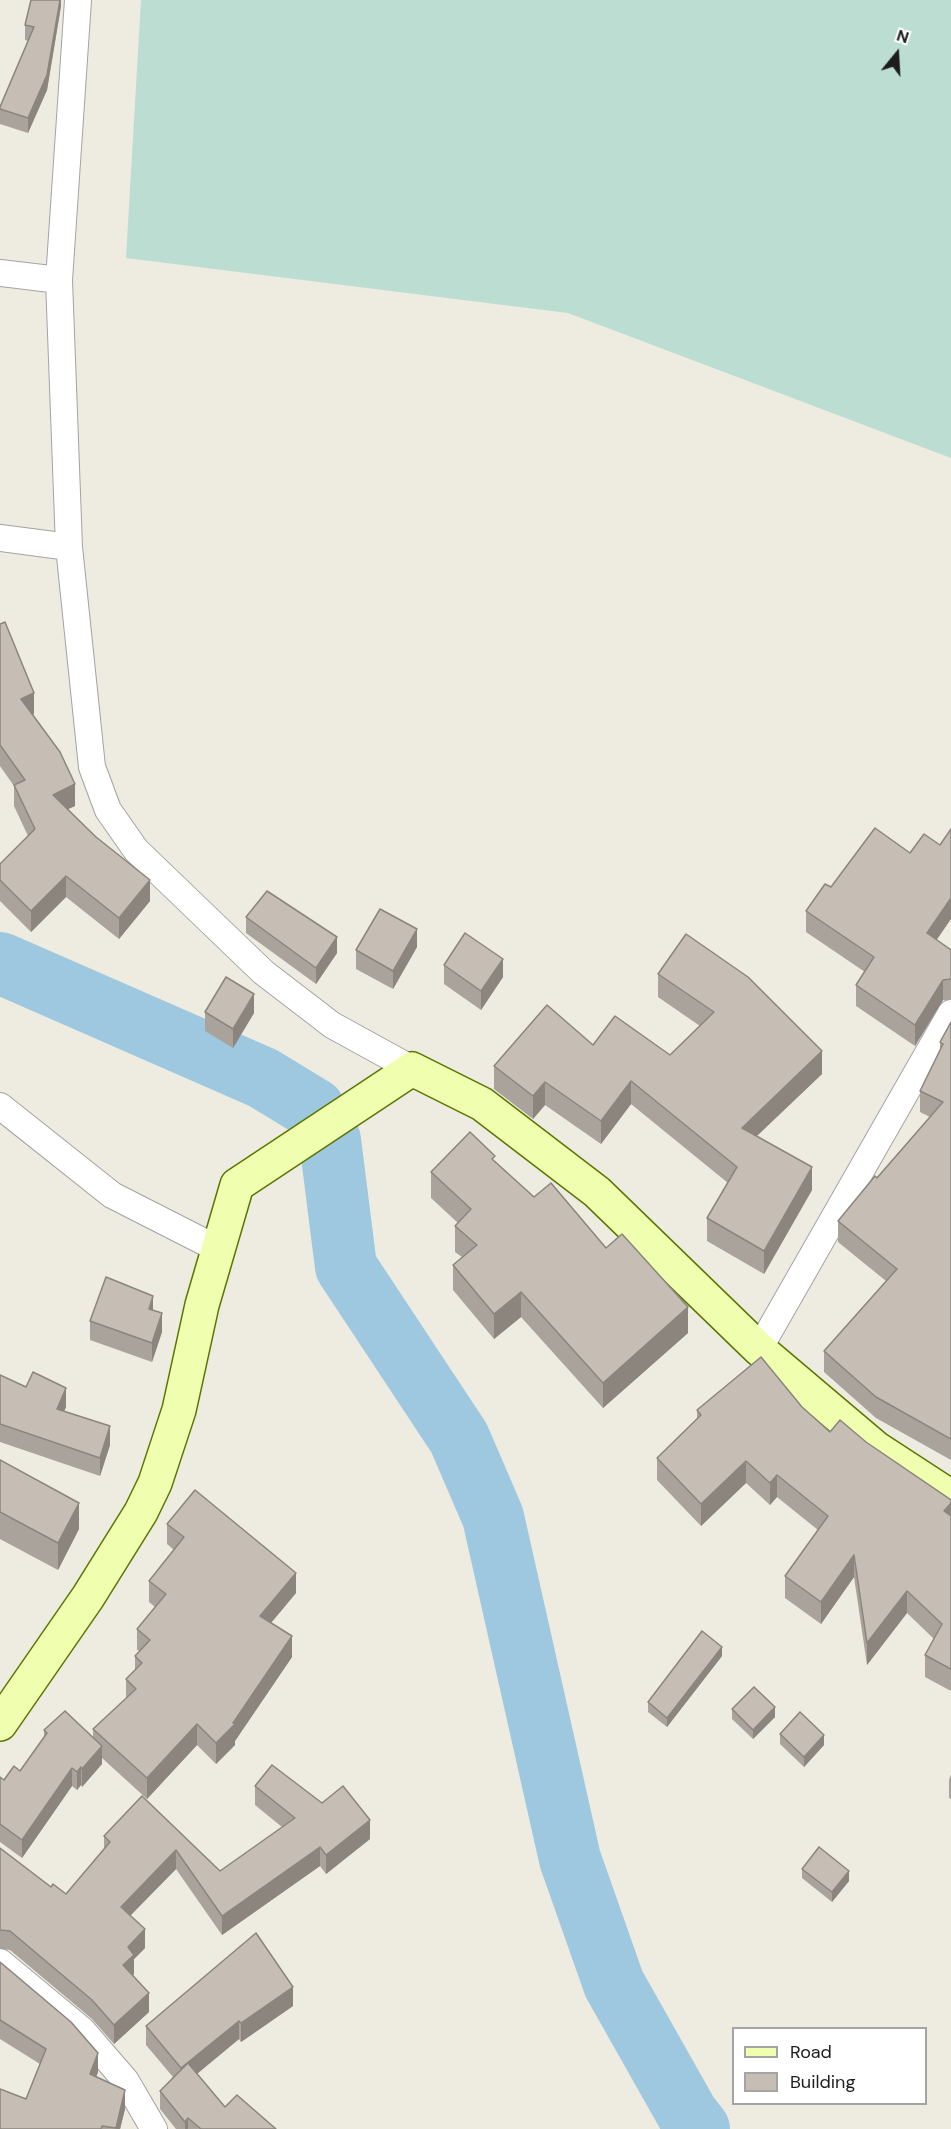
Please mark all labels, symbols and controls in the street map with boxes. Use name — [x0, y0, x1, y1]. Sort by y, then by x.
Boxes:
north arrow — [867, 24, 927, 84]
text: N — [894, 25, 912, 48]
legend — [732, 2027, 927, 2105]
text: Road — [790, 2040, 832, 2064]
text: Building — [790, 2070, 855, 2094]

